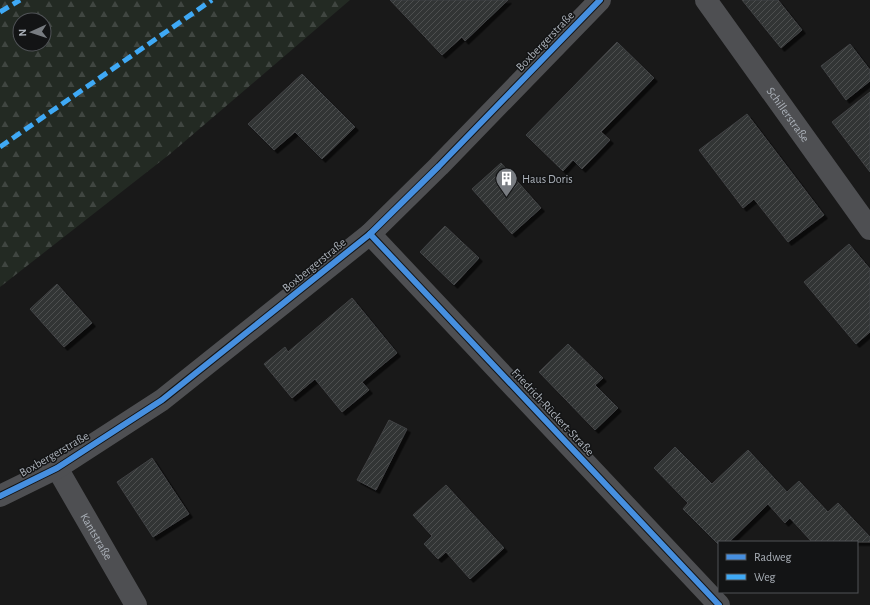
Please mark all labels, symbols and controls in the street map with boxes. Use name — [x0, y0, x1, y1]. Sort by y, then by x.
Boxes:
street label: Boxbergerstraße — [514, 9, 576, 73]
north arrow — [12, 12, 52, 52]
text: N — [17, 28, 28, 37]
street label: Schillerstraße — [764, 85, 812, 144]
building icon: Haus Doris — [494, 166, 520, 199]
place label: Haus Doris — [522, 173, 573, 185]
street label: Boxbergerstraße — [280, 236, 348, 294]
street label: Friedrich-Rückert-Straße — [510, 366, 596, 458]
street label: Boxbergerstraße — [17, 429, 91, 479]
street label: Kantstraße — [78, 511, 115, 562]
legend — [718, 541, 858, 593]
text: Radweg — [754, 551, 791, 563]
text: Weg — [754, 571, 776, 583]

